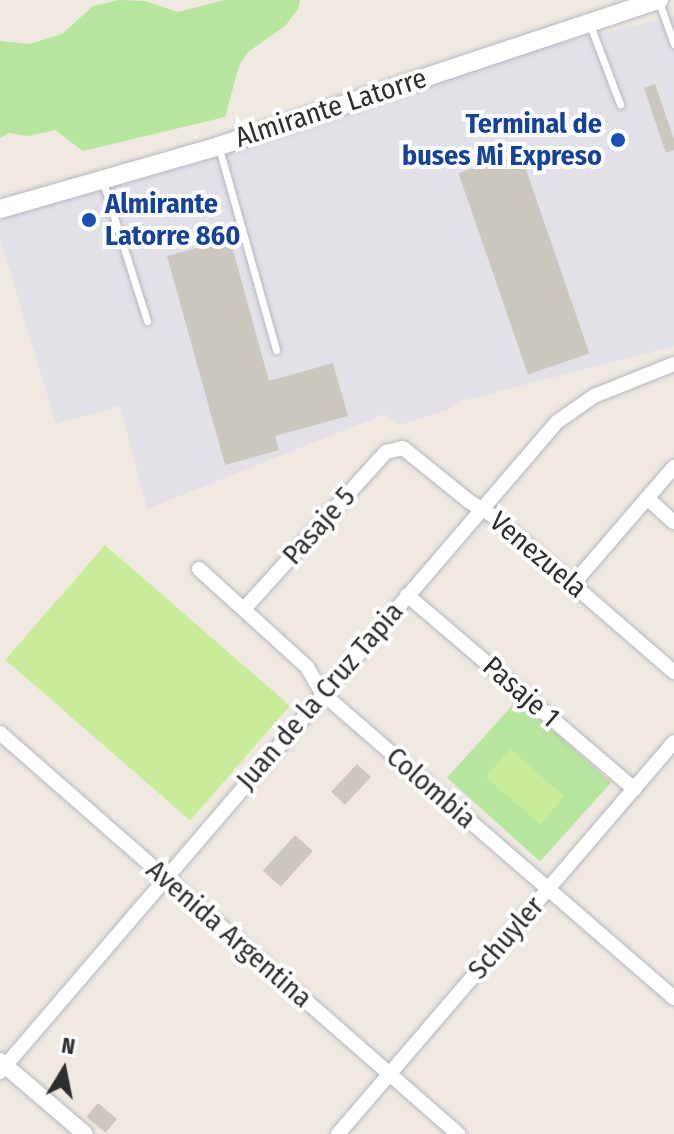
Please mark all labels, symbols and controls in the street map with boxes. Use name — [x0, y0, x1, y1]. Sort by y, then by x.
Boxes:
street label: Almirante Latorre — [231, 61, 431, 155]
place label: Terminal de buses Mi Expreso — [402, 107, 602, 173]
marker: Terminal de buses Mi Expreso — [609, 131, 627, 149]
place label: Almirante Latorre 860 — [105, 187, 241, 253]
marker: Almirante Latorre 860 — [80, 211, 98, 229]
street label: Pasaje 5 — [276, 480, 362, 572]
street label: Venezuela — [483, 505, 593, 605]
street label: Juan de la Cruz Tapia — [230, 595, 410, 797]
street label: Pasaje 1 — [476, 650, 566, 734]
street label: Colombia — [379, 740, 483, 836]
street label: Avenida Argentina — [139, 853, 319, 1015]
street label: Schuyler — [461, 890, 551, 986]
north arrow — [24, 1030, 104, 1110]
text: N — [59, 1031, 77, 1060]

